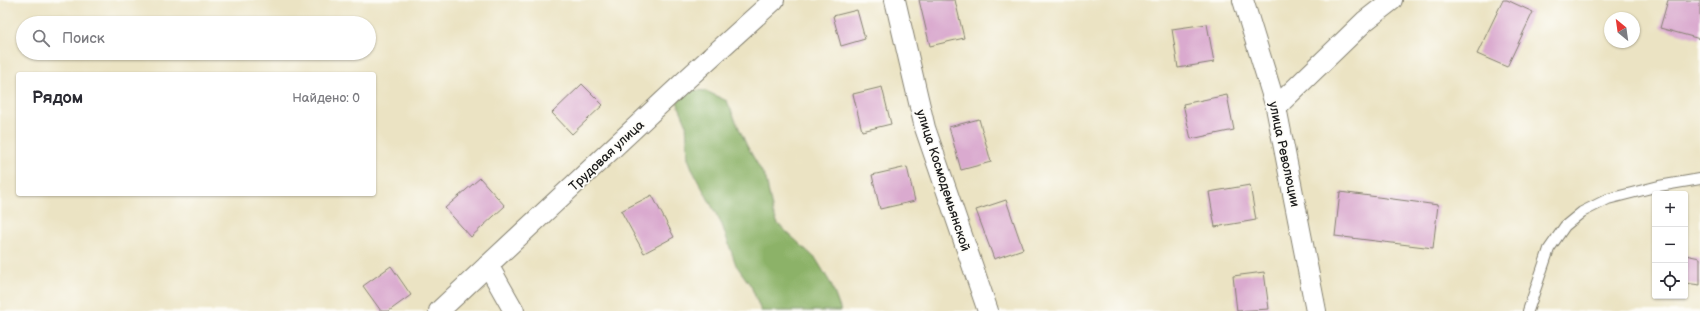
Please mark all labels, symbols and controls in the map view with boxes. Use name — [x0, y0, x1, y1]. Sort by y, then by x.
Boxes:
north arrow — [1604, 12, 1640, 48]
search box — [16, 16, 376, 60]
icon: search — [30, 27, 52, 49]
text: Поиск — [62, 29, 105, 48]
text: Рядом — [32, 88, 83, 108]
text: Найдено: 0 — [292, 90, 360, 106]
street label: улица Революции — [1265, 100, 1303, 209]
street label: улица Космодемьянской — [913, 107, 974, 253]
street label: Трудовая улица — [566, 117, 648, 195]
map controls — [1652, 191, 1688, 299]
button: + — [1652, 191, 1688, 227]
button: − — [1652, 227, 1688, 263]
button: locate — [1652, 263, 1688, 299]

